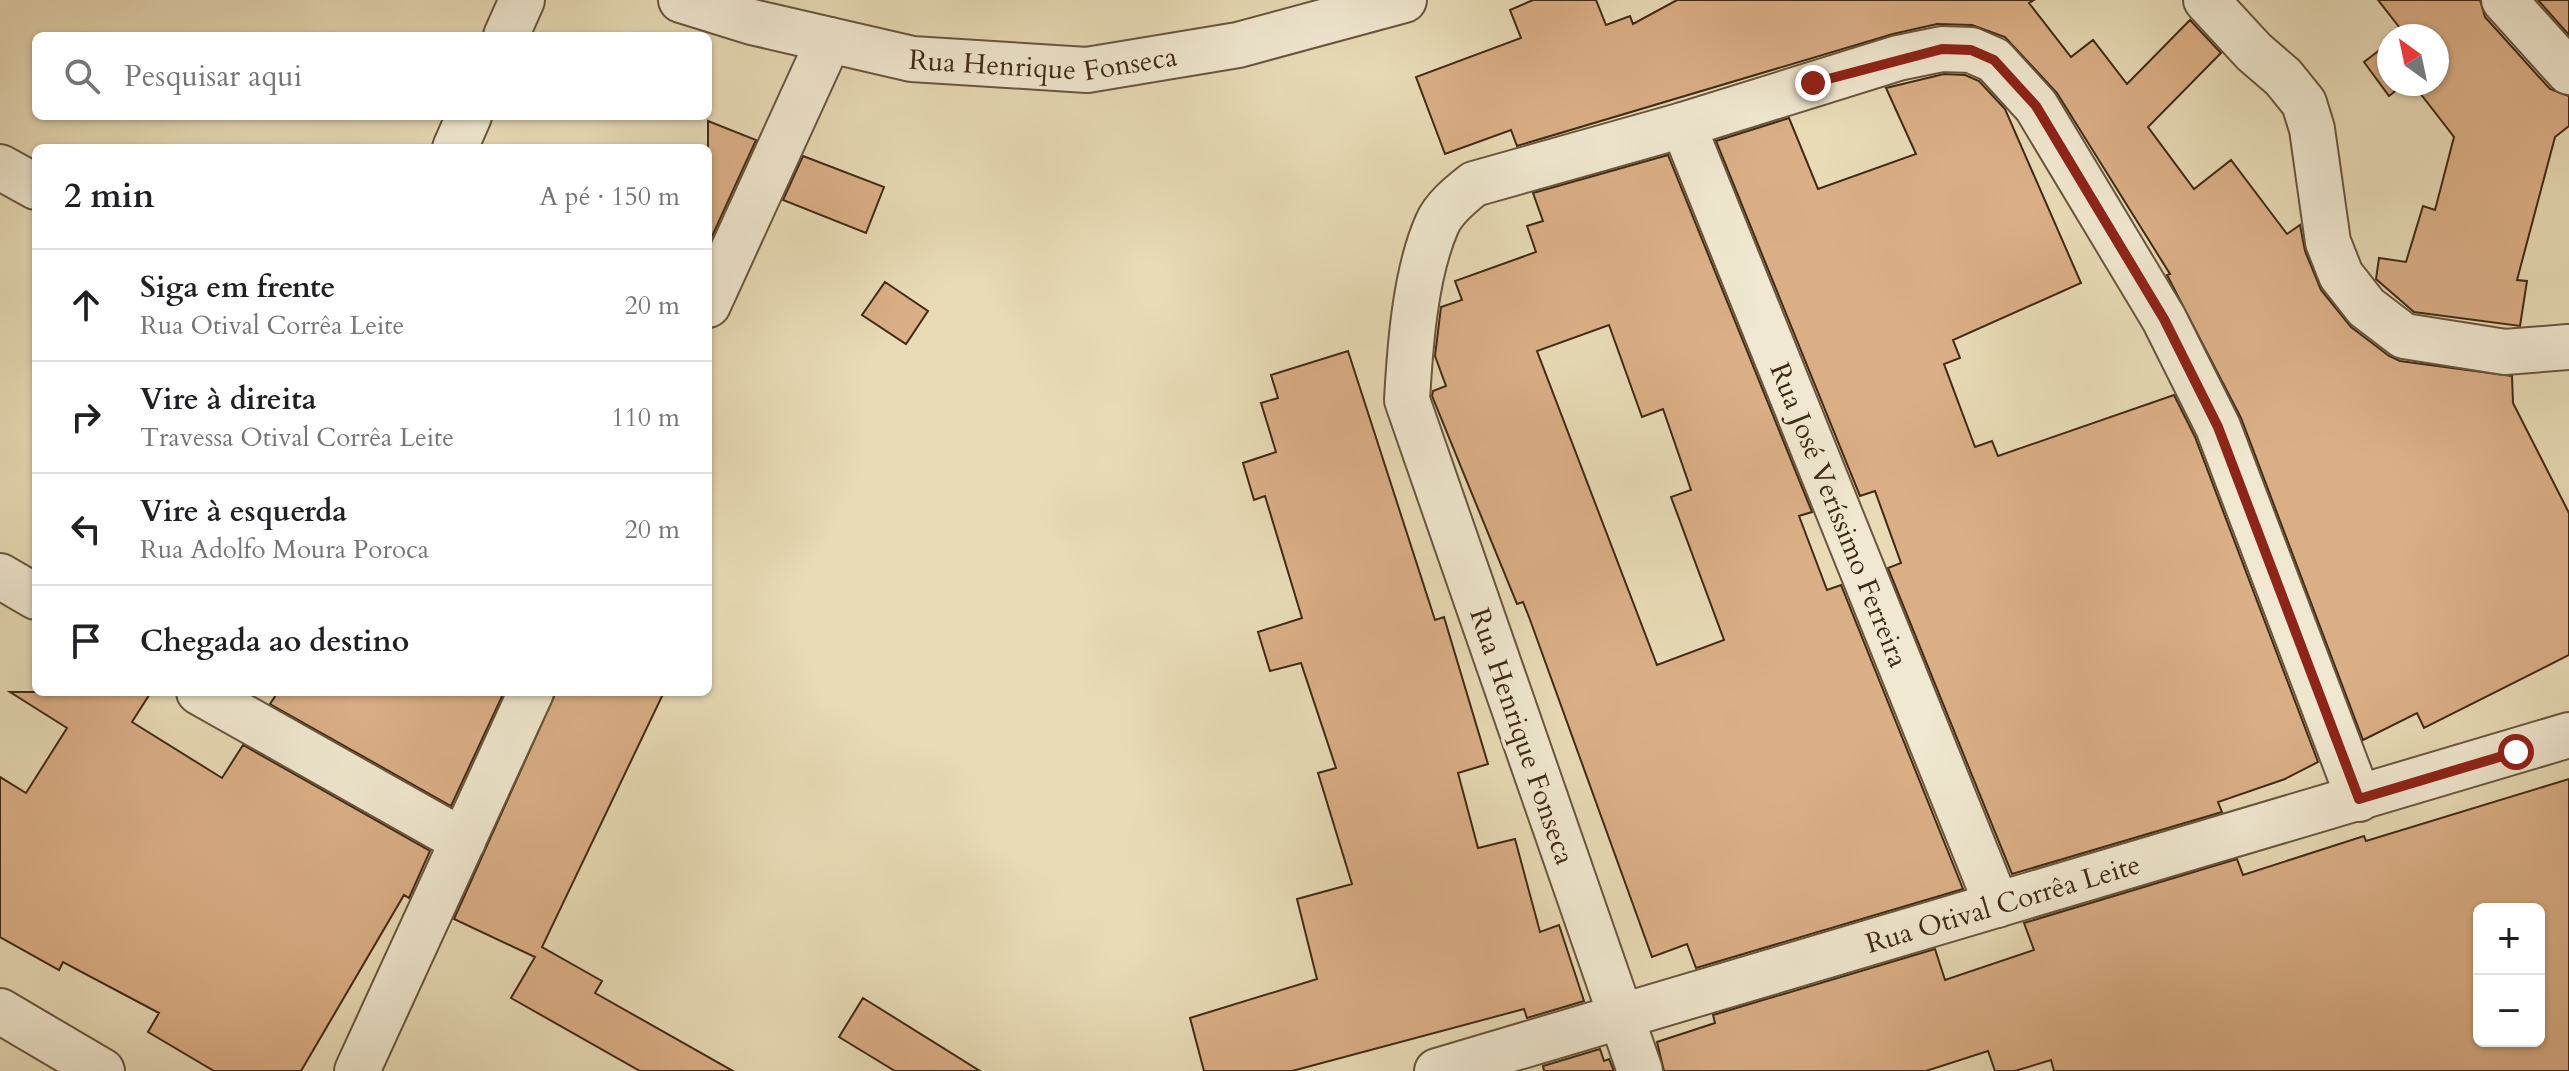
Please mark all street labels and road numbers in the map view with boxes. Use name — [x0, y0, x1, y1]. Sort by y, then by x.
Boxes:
street label: Rua Henrique Fonseca — [908, 37, 1180, 90]
street label: Rua José Veríssimo Ferreira — [1761, 357, 1917, 673]
street label: Rua Henrique Fonseca — [1460, 603, 1584, 870]
street label: Rua Otival Corrêa Leite — [1861, 845, 2145, 963]

